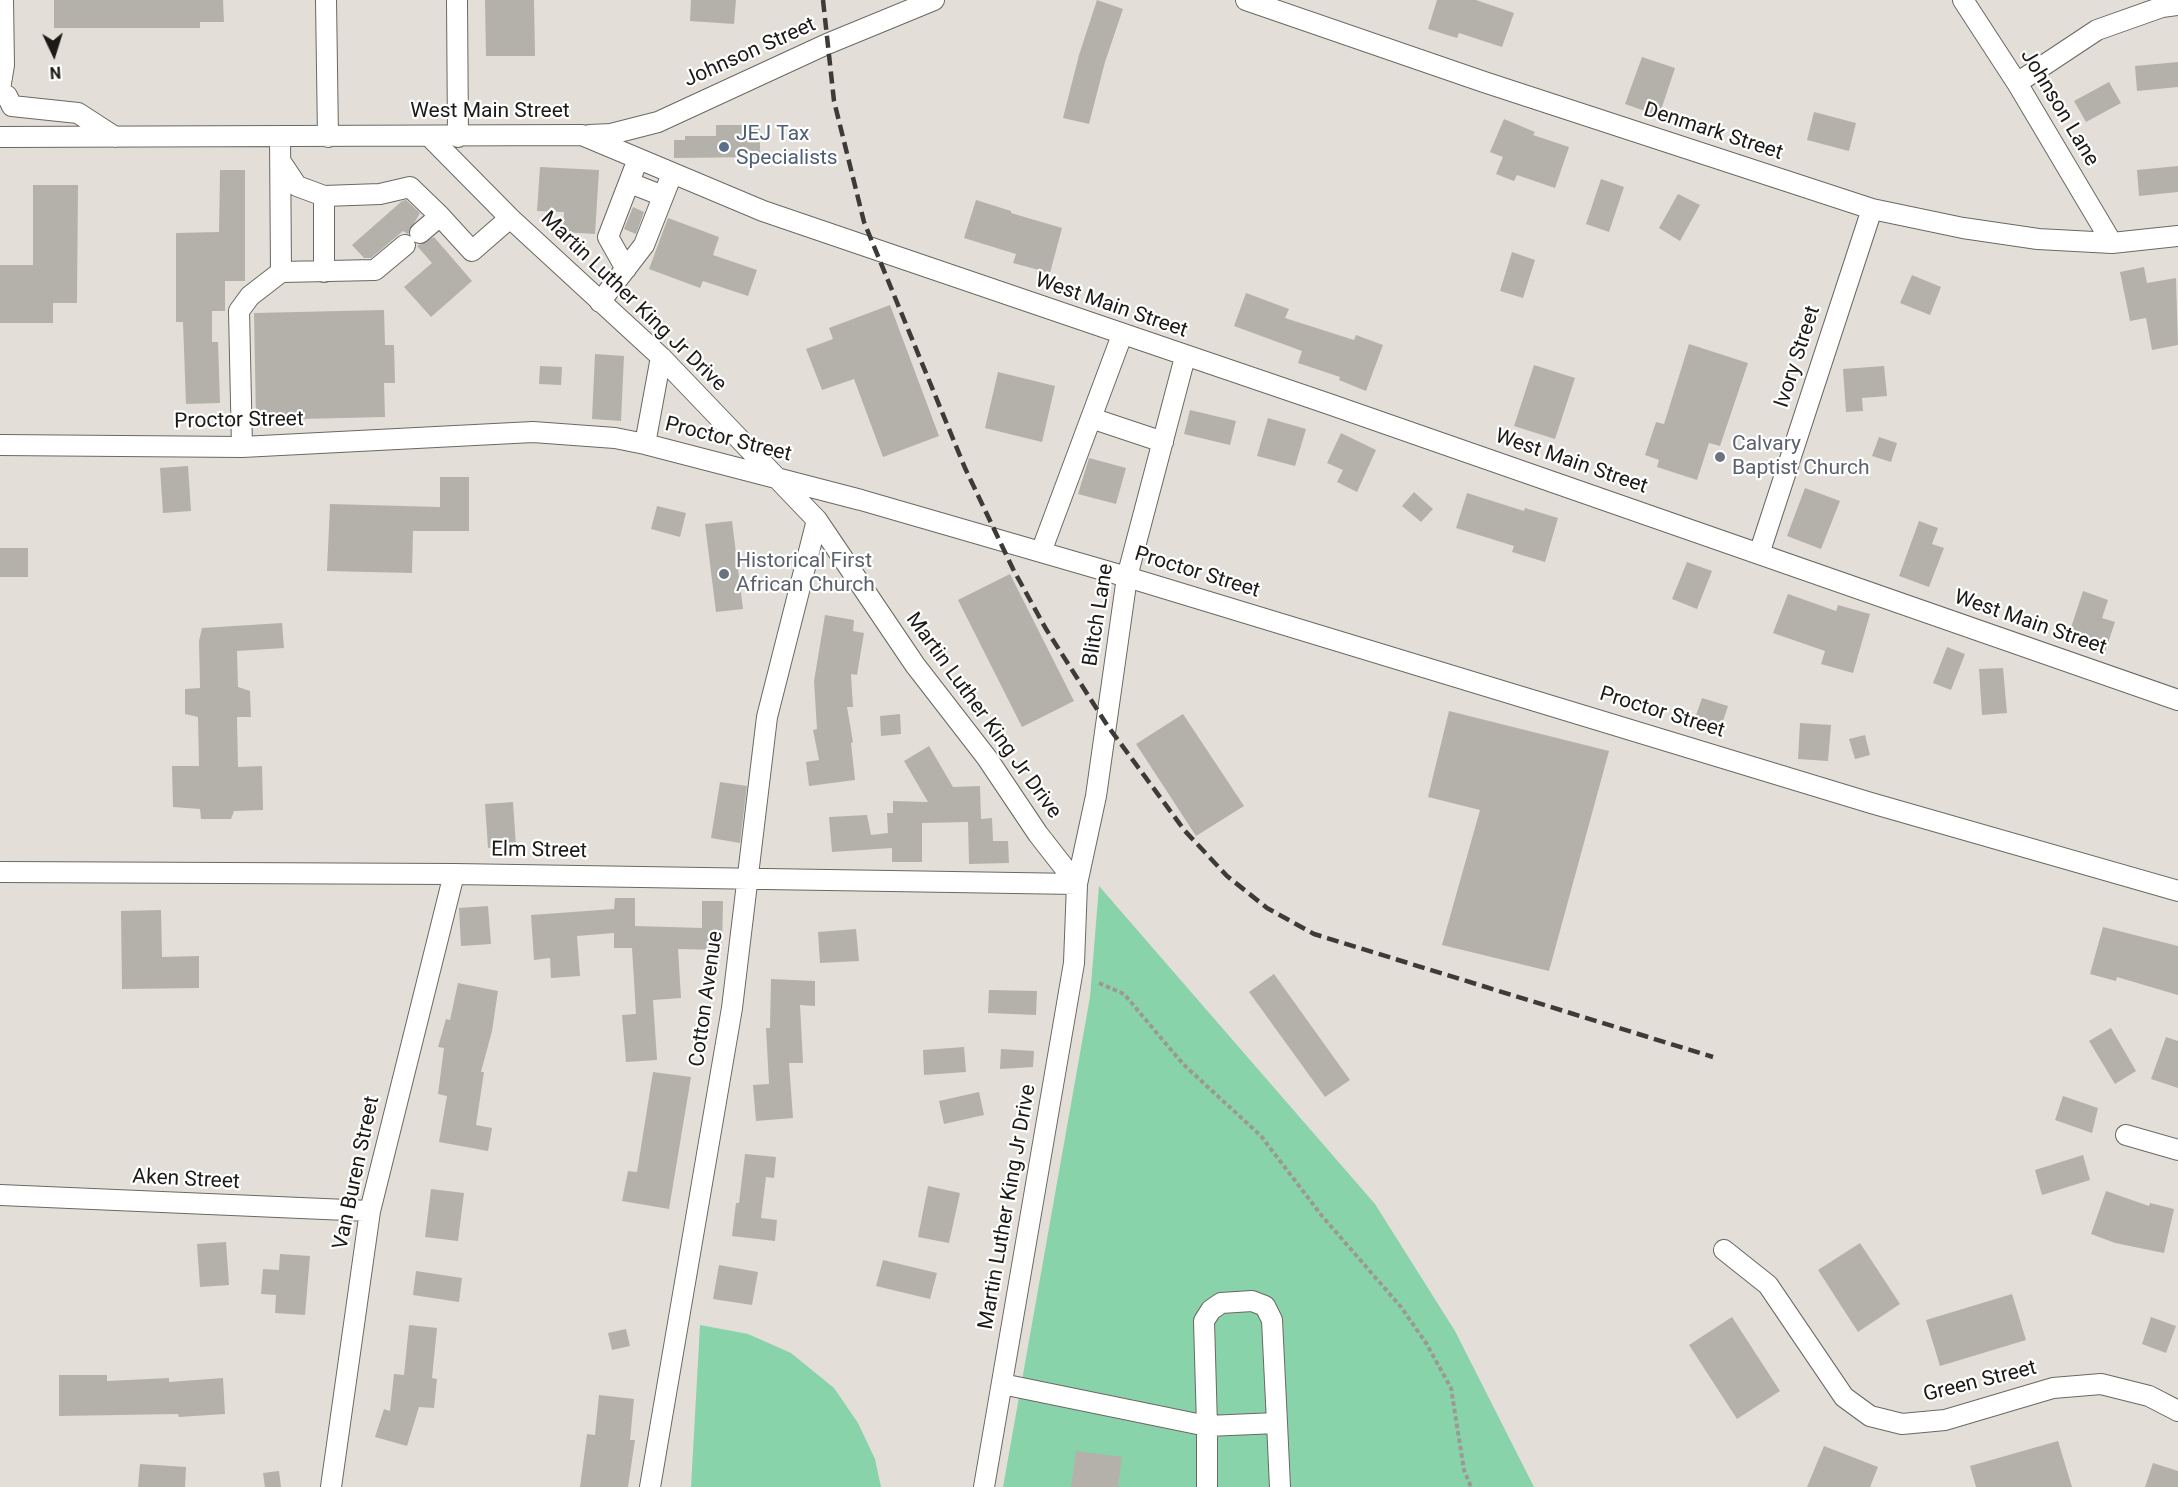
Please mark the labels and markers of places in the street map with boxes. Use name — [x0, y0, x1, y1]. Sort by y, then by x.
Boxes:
place label: JEJ Tax Specialists — [736, 122, 838, 172]
marker: JEJ Tax Specialists — [717, 140, 731, 154]
place label: Calvary Baptist Church — [1732, 432, 1869, 482]
marker: Calvary Baptist Church — [1713, 450, 1727, 464]
place label: Historical First African Church — [736, 549, 875, 599]
marker: Historical First African Church — [717, 567, 731, 581]

